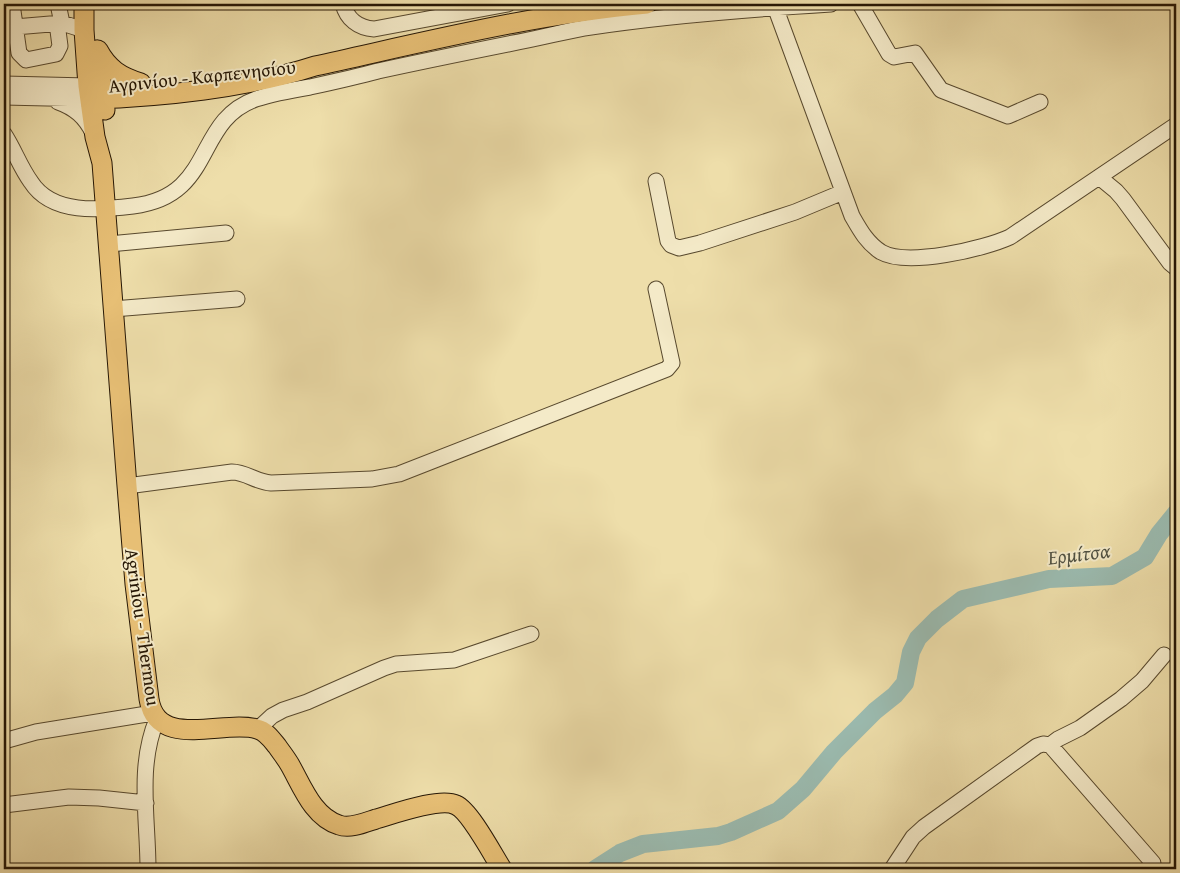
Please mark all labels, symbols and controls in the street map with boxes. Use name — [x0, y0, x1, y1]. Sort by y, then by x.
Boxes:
street label: Αγρινίου - Καρπενησίου — [107, 52, 297, 100]
water label: Ερμίτσα — [1045, 535, 1112, 572]
street label: Agriniou - Thermou — [118, 547, 168, 708]

